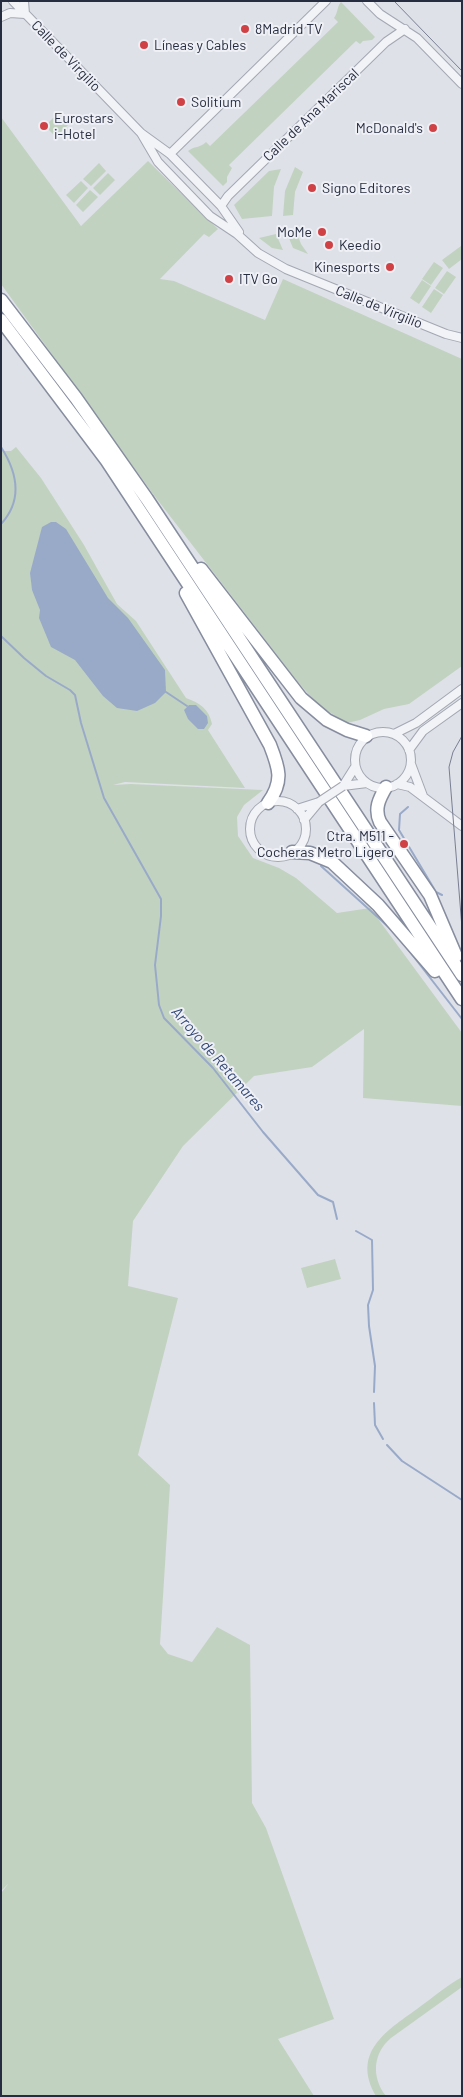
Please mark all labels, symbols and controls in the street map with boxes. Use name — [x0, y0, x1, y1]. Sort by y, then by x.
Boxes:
street label: Calle de Virgilio — [28, 17, 104, 95]
place label: 8Madrid TV — [255, 21, 322, 37]
marker: 8Madrid TV — [239, 23, 251, 35]
place label: Líneas y Cables — [154, 37, 246, 53]
marker: Líneas y Cables — [138, 39, 150, 51]
street label: Calle de Ana Mariscal — [260, 65, 362, 165]
place label: Solitium — [191, 94, 241, 110]
marker: Solitium — [175, 96, 187, 108]
place label: Eurostars i-Hotel — [54, 110, 113, 142]
marker: Eurostars i-Hotel — [38, 120, 50, 132]
place label: McDonald's — [356, 120, 423, 136]
marker: McDonald's — [427, 122, 439, 134]
place label: Signo Editores — [322, 180, 410, 196]
marker: Signo Editores — [306, 182, 318, 194]
place label: MoMe — [277, 224, 312, 240]
marker: MoMe — [316, 226, 328, 238]
place label: Keedio — [339, 237, 381, 253]
marker: Keedio — [323, 239, 335, 251]
place label: Kinesports — [314, 259, 380, 275]
marker: Kinesports — [384, 261, 396, 273]
place label: ITV Go — [239, 271, 278, 287]
marker: ITV Go — [223, 273, 235, 285]
street label: Calle de Virgilio — [333, 282, 425, 332]
place label: Ctra. M511 - Cocheras Metro Ligero — [257, 828, 394, 860]
marker: Ctra. M511 - Cocheras Metro Ligero — [398, 838, 410, 850]
water label: Arroyo de Retamares — [168, 1003, 268, 1115]

